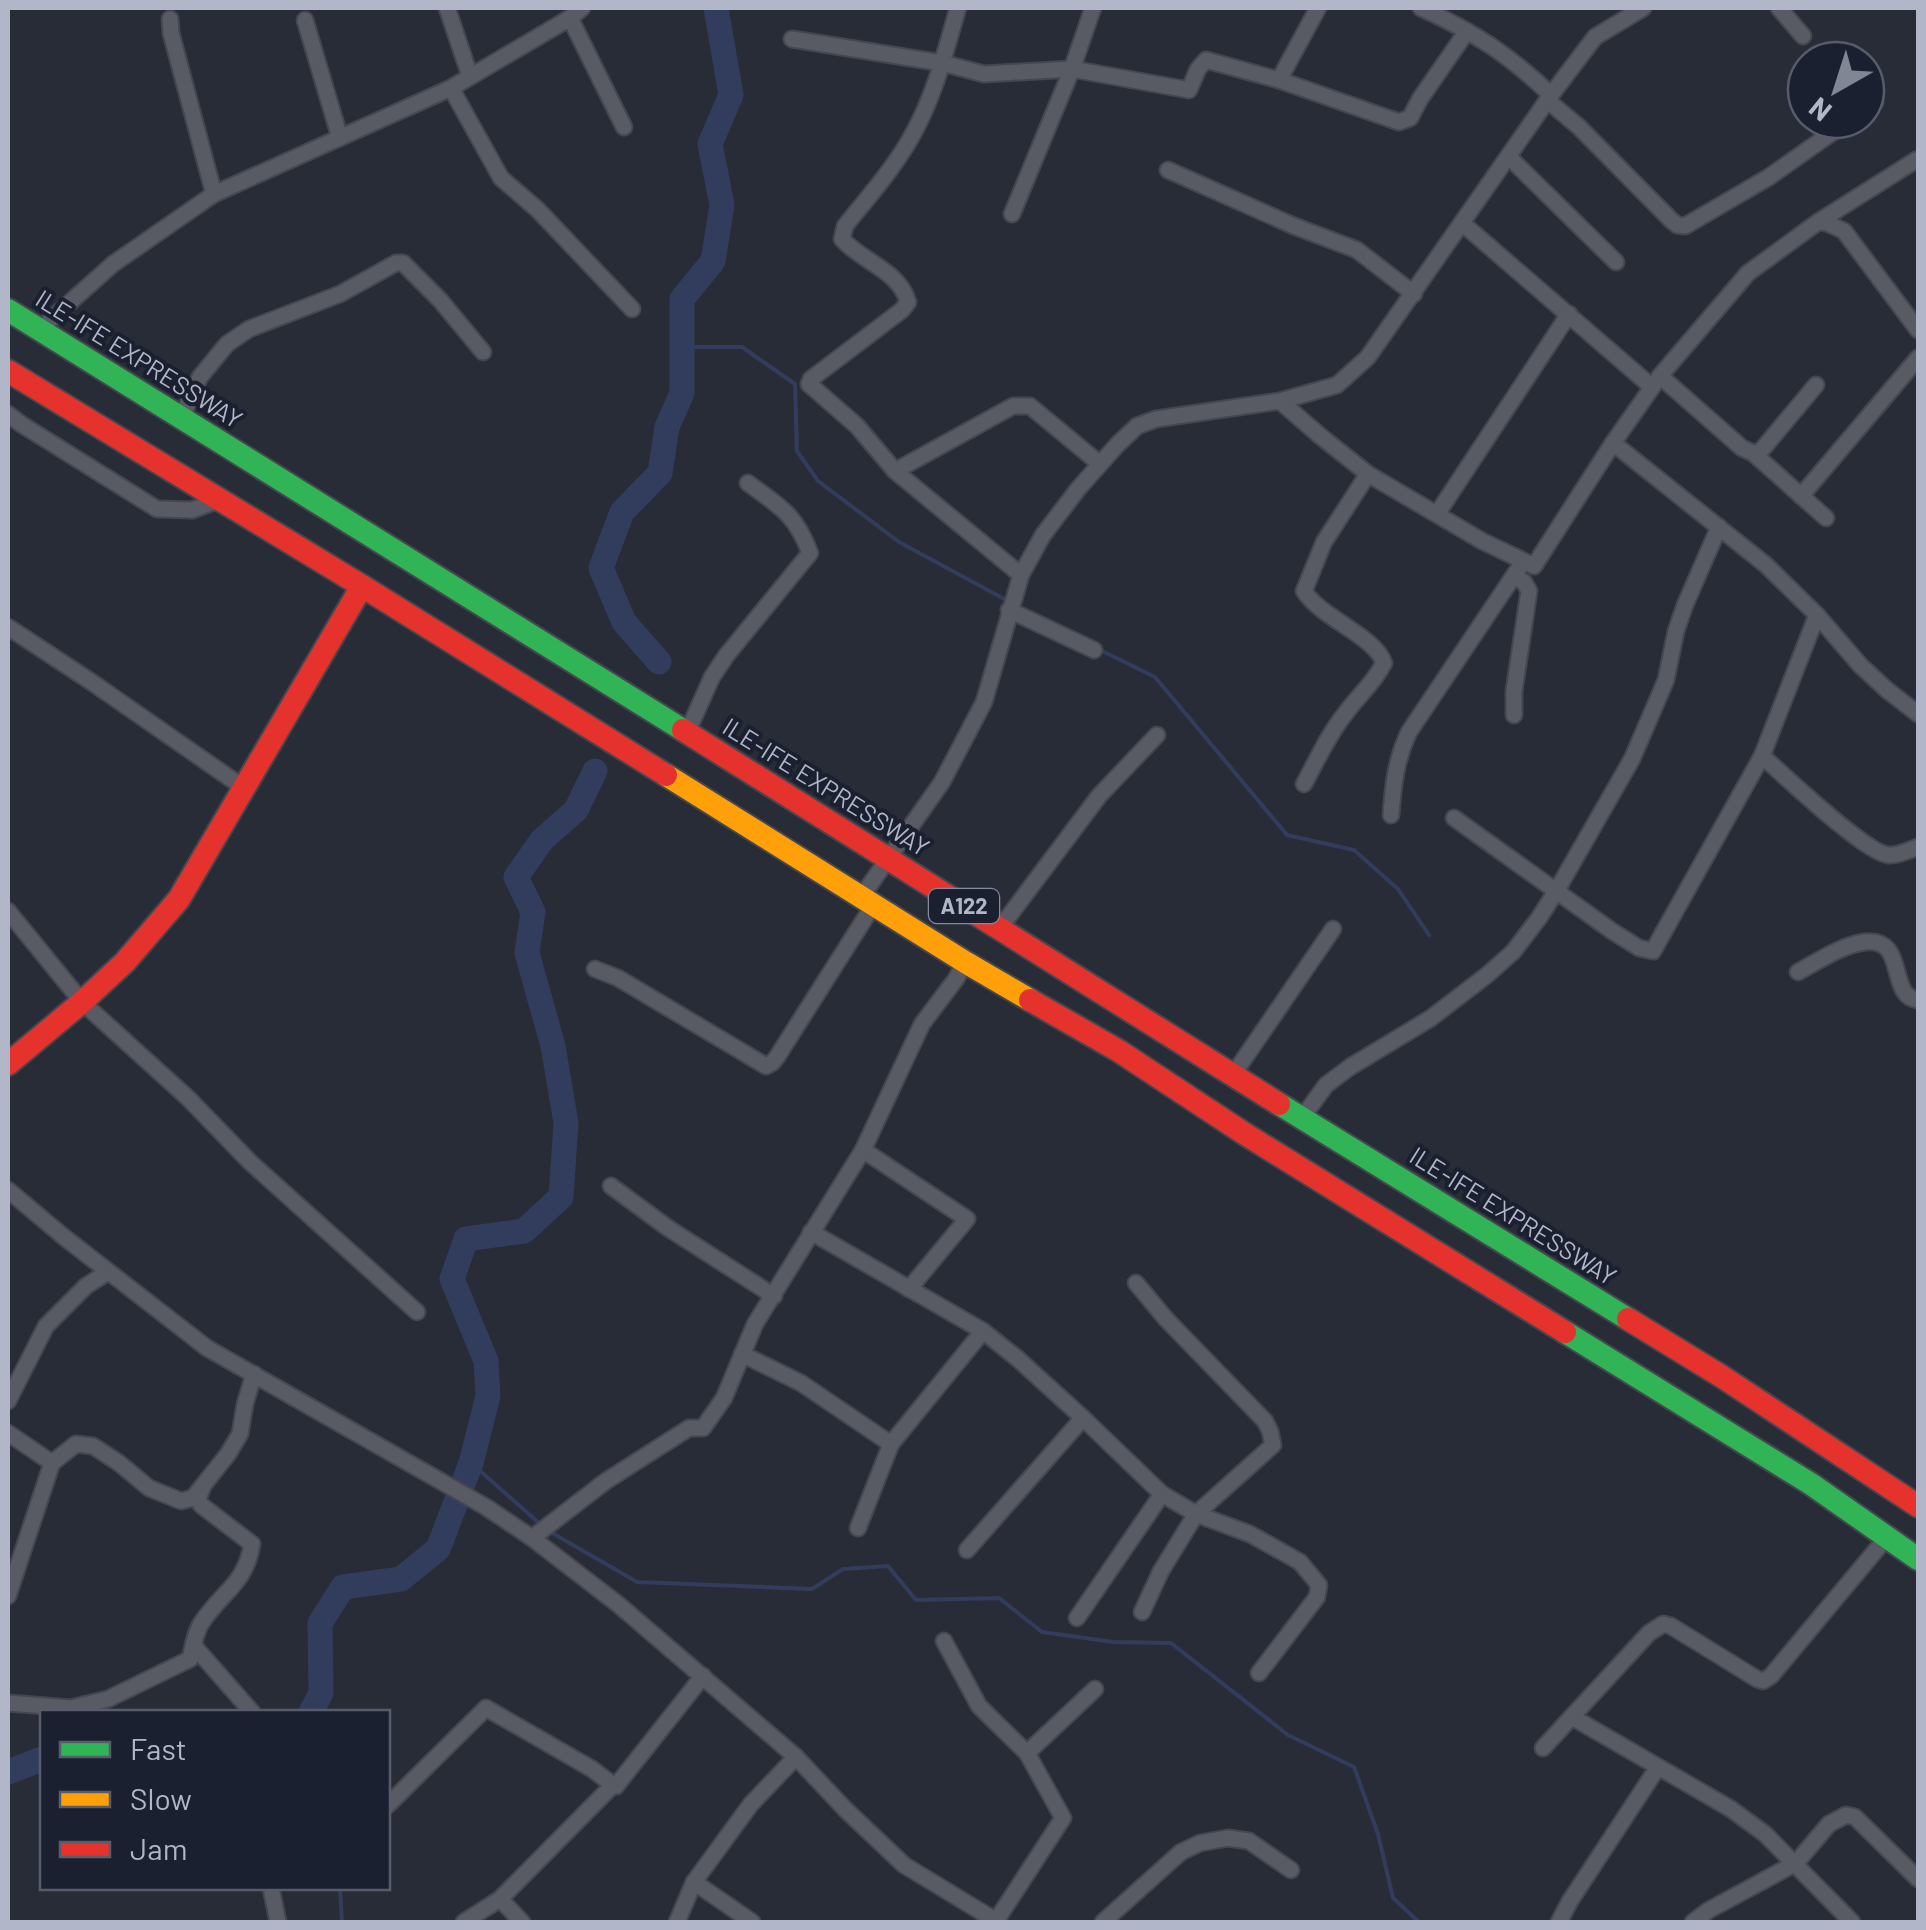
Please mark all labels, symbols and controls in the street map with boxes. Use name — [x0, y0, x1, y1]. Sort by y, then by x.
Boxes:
north arrow — [1786, 40, 1886, 140]
text: N — [1802, 91, 1838, 129]
street label: ILE-IFE EXPRESSWAY — [31, 282, 248, 434]
street label: ILE-IFE EXPRESSWAY — [718, 710, 935, 862]
road number: A122 — [929, 889, 999, 923]
street label: ILE-IFE EXPRESSWAY — [1405, 1139, 1622, 1291]
legend — [40, 1710, 390, 1890]
text: Fast — [130, 1730, 187, 1766]
text: Slow — [130, 1780, 192, 1816]
text: Jam — [130, 1830, 187, 1866]

